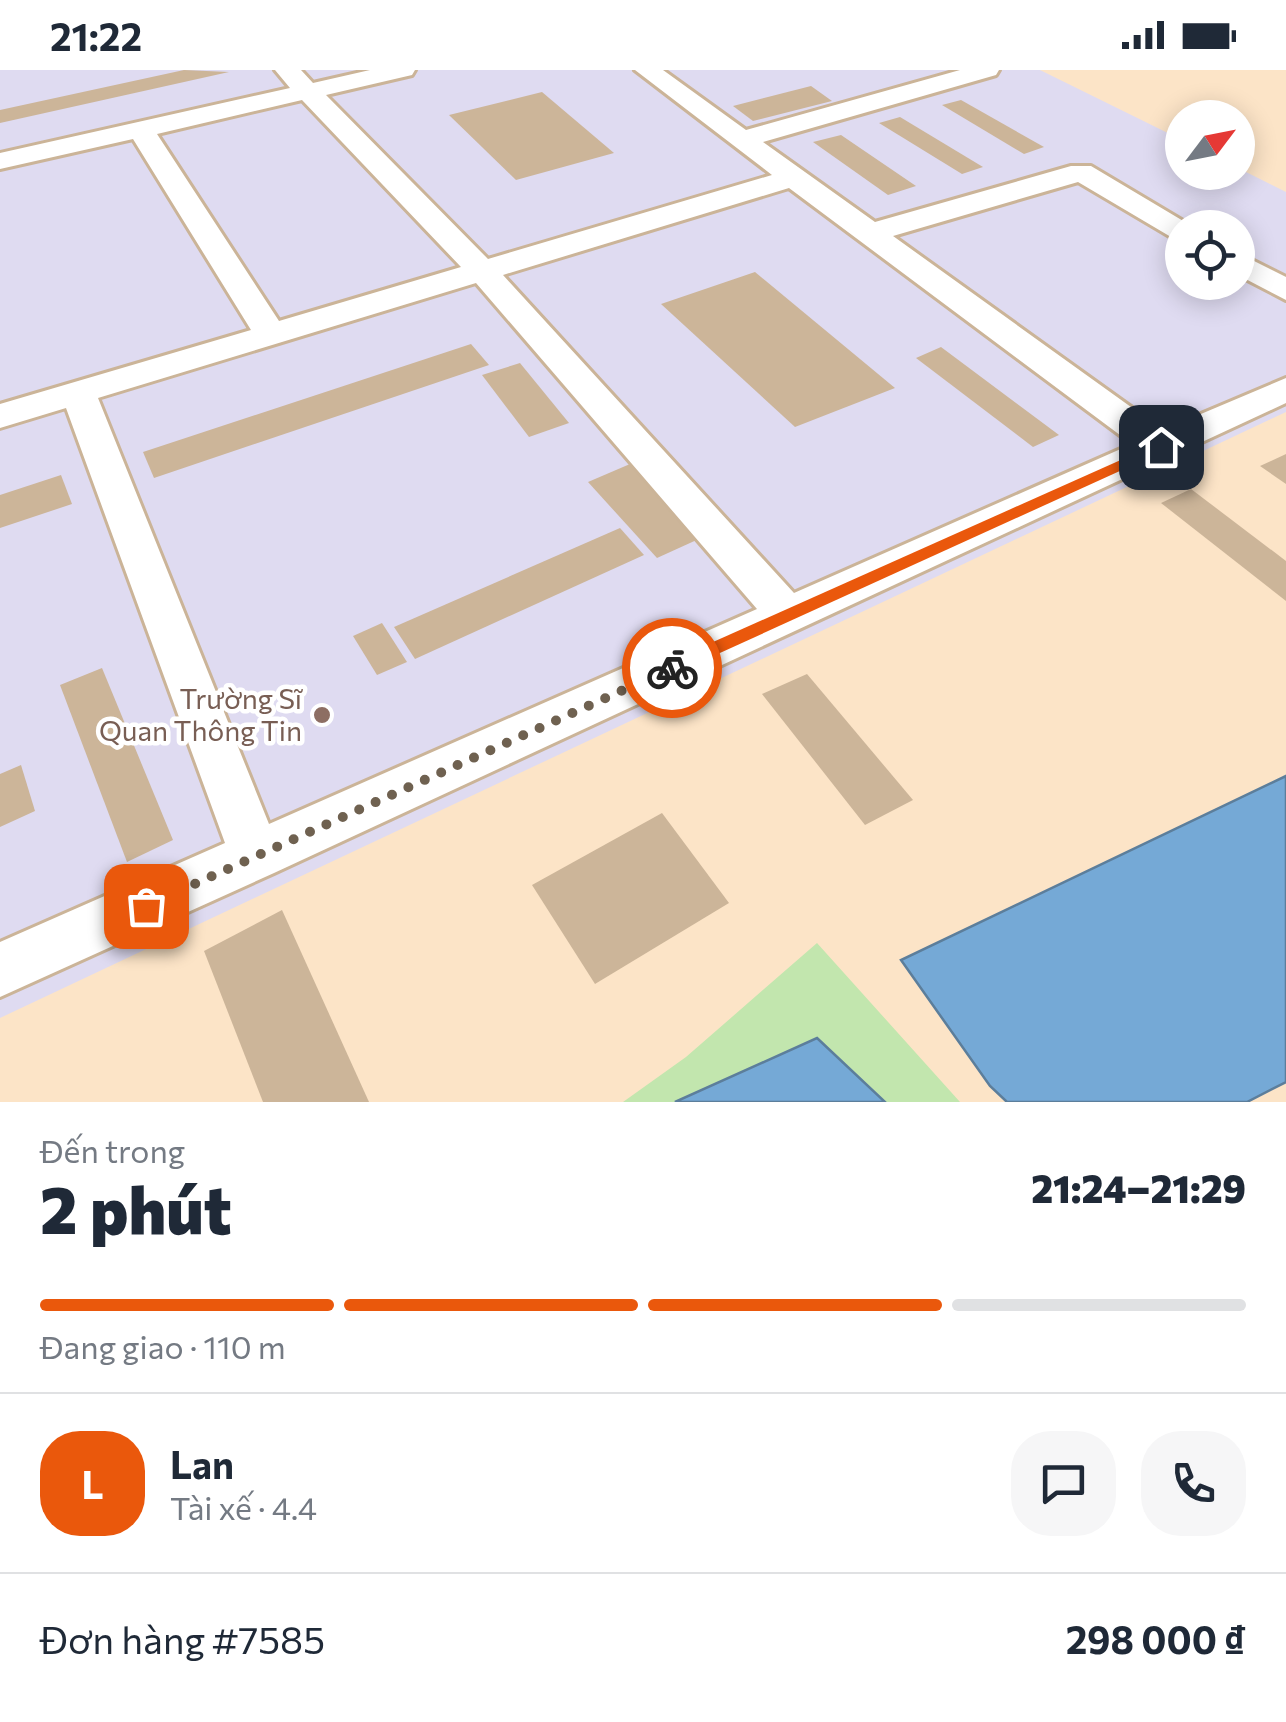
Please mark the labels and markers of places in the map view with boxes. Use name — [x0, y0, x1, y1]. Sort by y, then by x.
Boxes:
pin — [1119, 405, 1204, 490]
place label: Trường Sĩ Quan Thông Tin — [99, 681, 304, 747]
marker: Trường Sĩ Quan Thông Tin — [311, 704, 333, 726]
pin — [104, 864, 189, 949]

